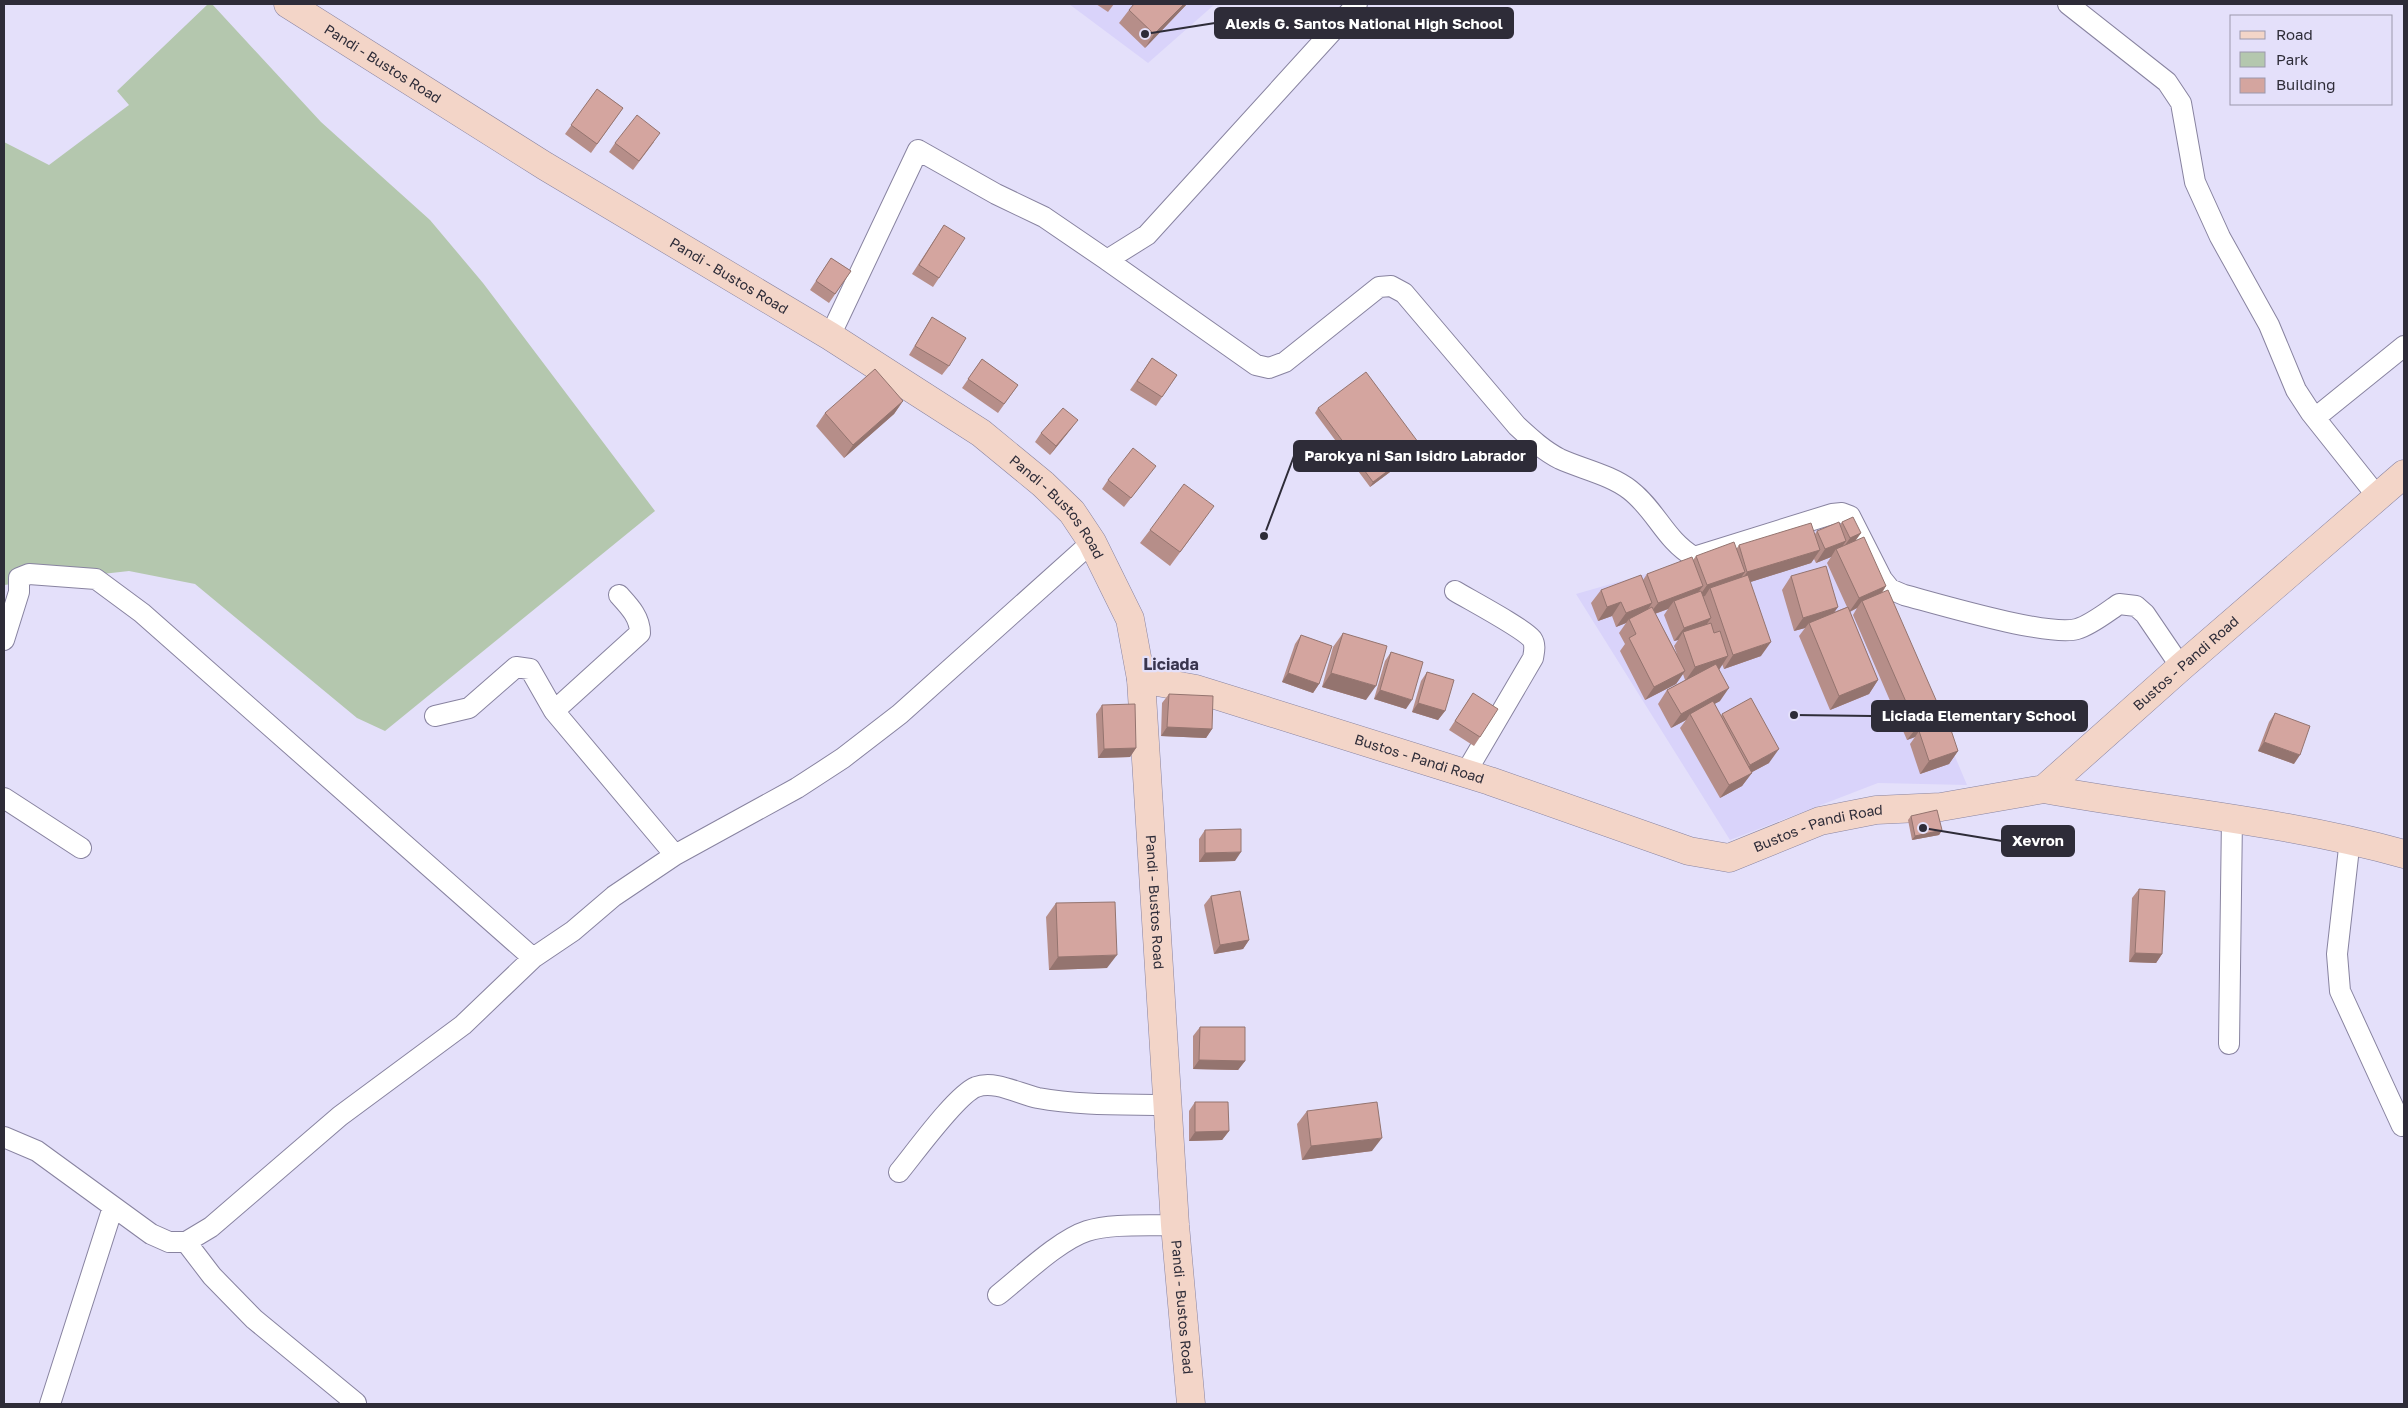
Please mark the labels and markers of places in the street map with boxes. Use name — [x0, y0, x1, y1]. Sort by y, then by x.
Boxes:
callout: Alexis G. Santos National High School — [1215, 8, 1513, 38]
callout: Parokya ni San Isidro Labrador — [1294, 441, 1536, 471]
callout: Liciada Elementary School — [1872, 701, 2087, 731]
callout: Xevron — [2002, 826, 2074, 856]

